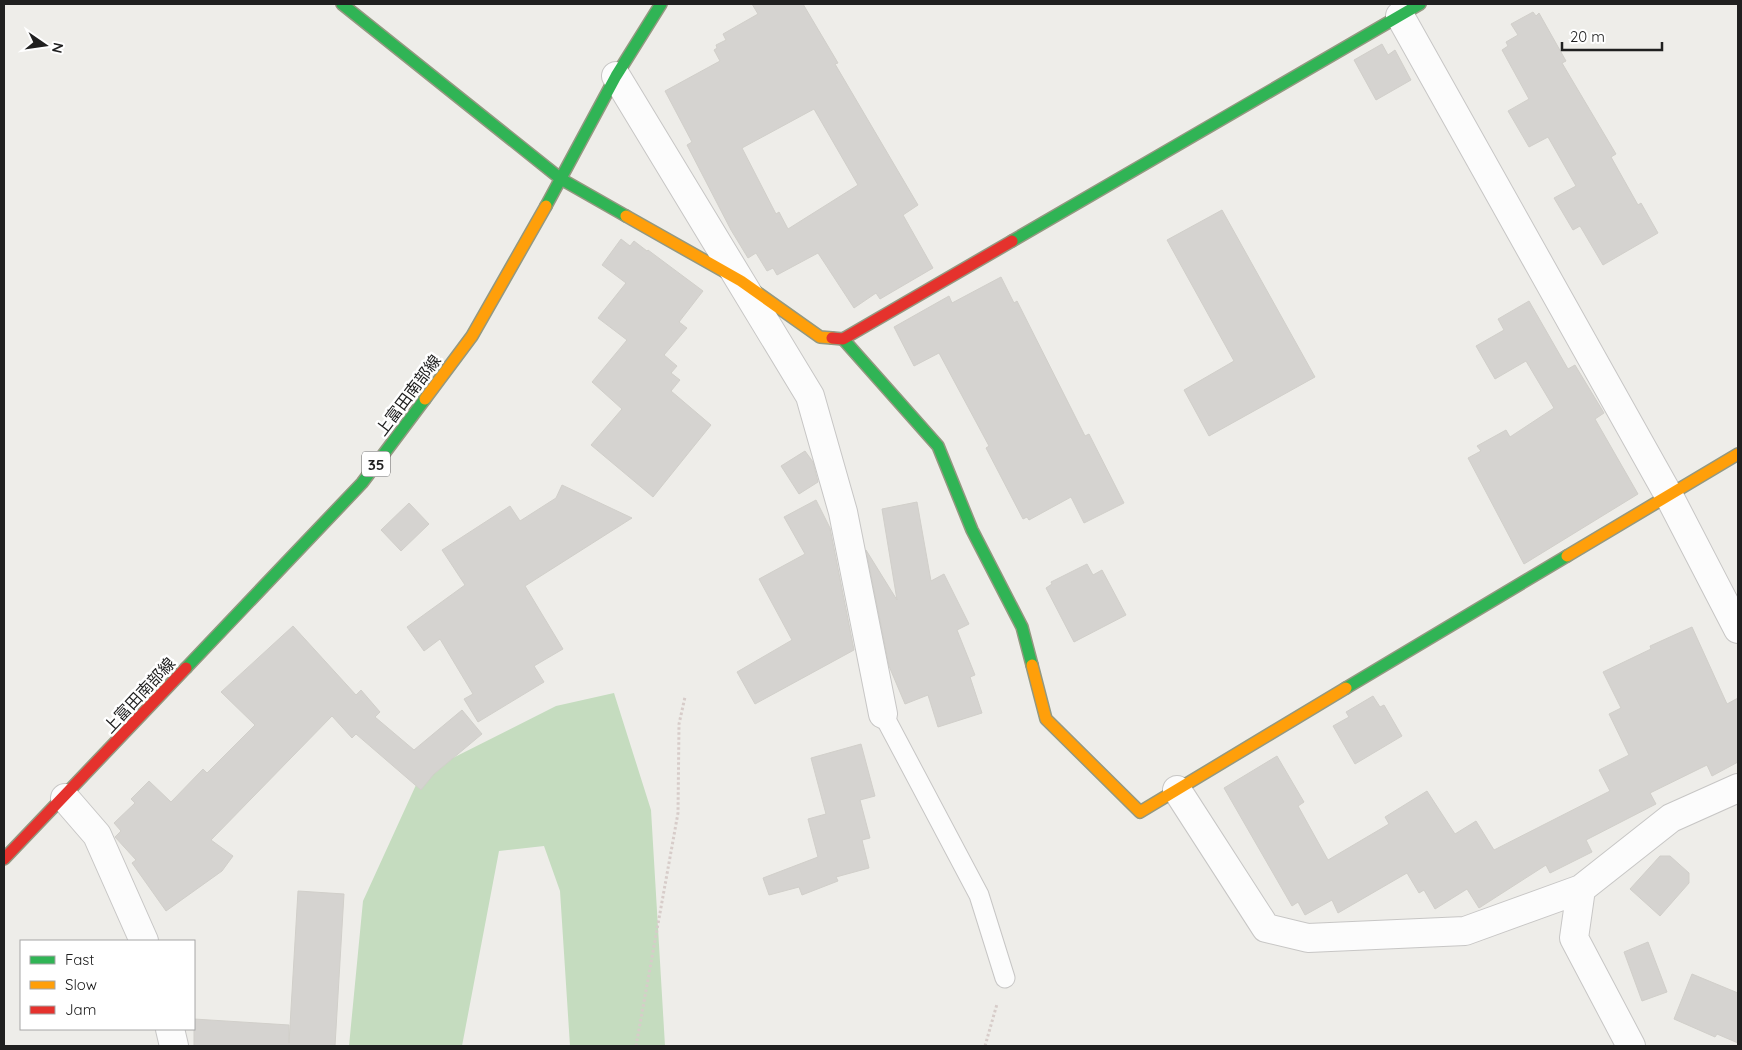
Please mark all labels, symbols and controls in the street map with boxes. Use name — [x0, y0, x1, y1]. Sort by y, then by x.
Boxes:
north arrow — [20, 20, 70, 70]
scale bar — [1562, 20, 1662, 52]
text: 20 m — [1570, 27, 1605, 46]
text: N — [48, 41, 68, 55]
street label: 上富田南部線 — [371, 351, 445, 439]
road number: 35 — [362, 452, 390, 476]
street label: 上富田南部線 — [99, 653, 179, 737]
legend — [20, 940, 195, 1030]
text: Fast — [65, 950, 94, 969]
text: Slow — [65, 975, 97, 994]
text: Jam — [65, 1000, 96, 1019]

